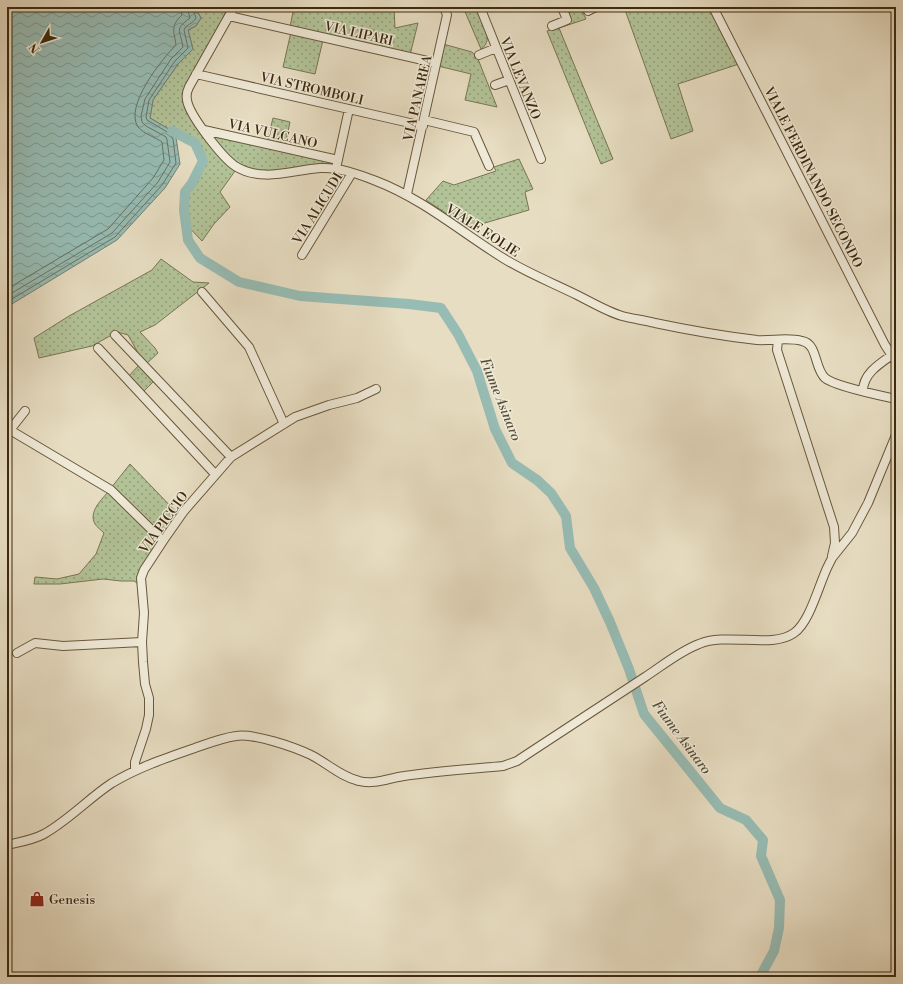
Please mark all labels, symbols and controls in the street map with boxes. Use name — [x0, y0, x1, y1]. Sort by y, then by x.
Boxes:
street label: VIA LIPARI — [322, 18, 395, 50]
north arrow — [22, 22, 62, 62]
street label: VIA LEVANZO — [496, 34, 544, 122]
text: N — [27, 40, 43, 55]
street label: VIA PANAREA — [400, 53, 436, 144]
street label: VIA STROMBOLI — [258, 69, 365, 109]
street label: VIALE FERDINANDO SECONDO — [760, 83, 866, 271]
street label: VIA VULCANO — [226, 116, 319, 152]
street label: VIA ALICUDI — [289, 170, 346, 248]
street label: VIALE EOLIE — [442, 200, 522, 261]
water label: Fiume Asinaro — [475, 355, 525, 444]
street label: VIA PICCIO — [135, 489, 192, 557]
water label: Fiume Asinaro — [648, 697, 715, 778]
shop icon: Genesis — [28, 890, 46, 908]
place label: Genesis — [49, 892, 95, 908]

